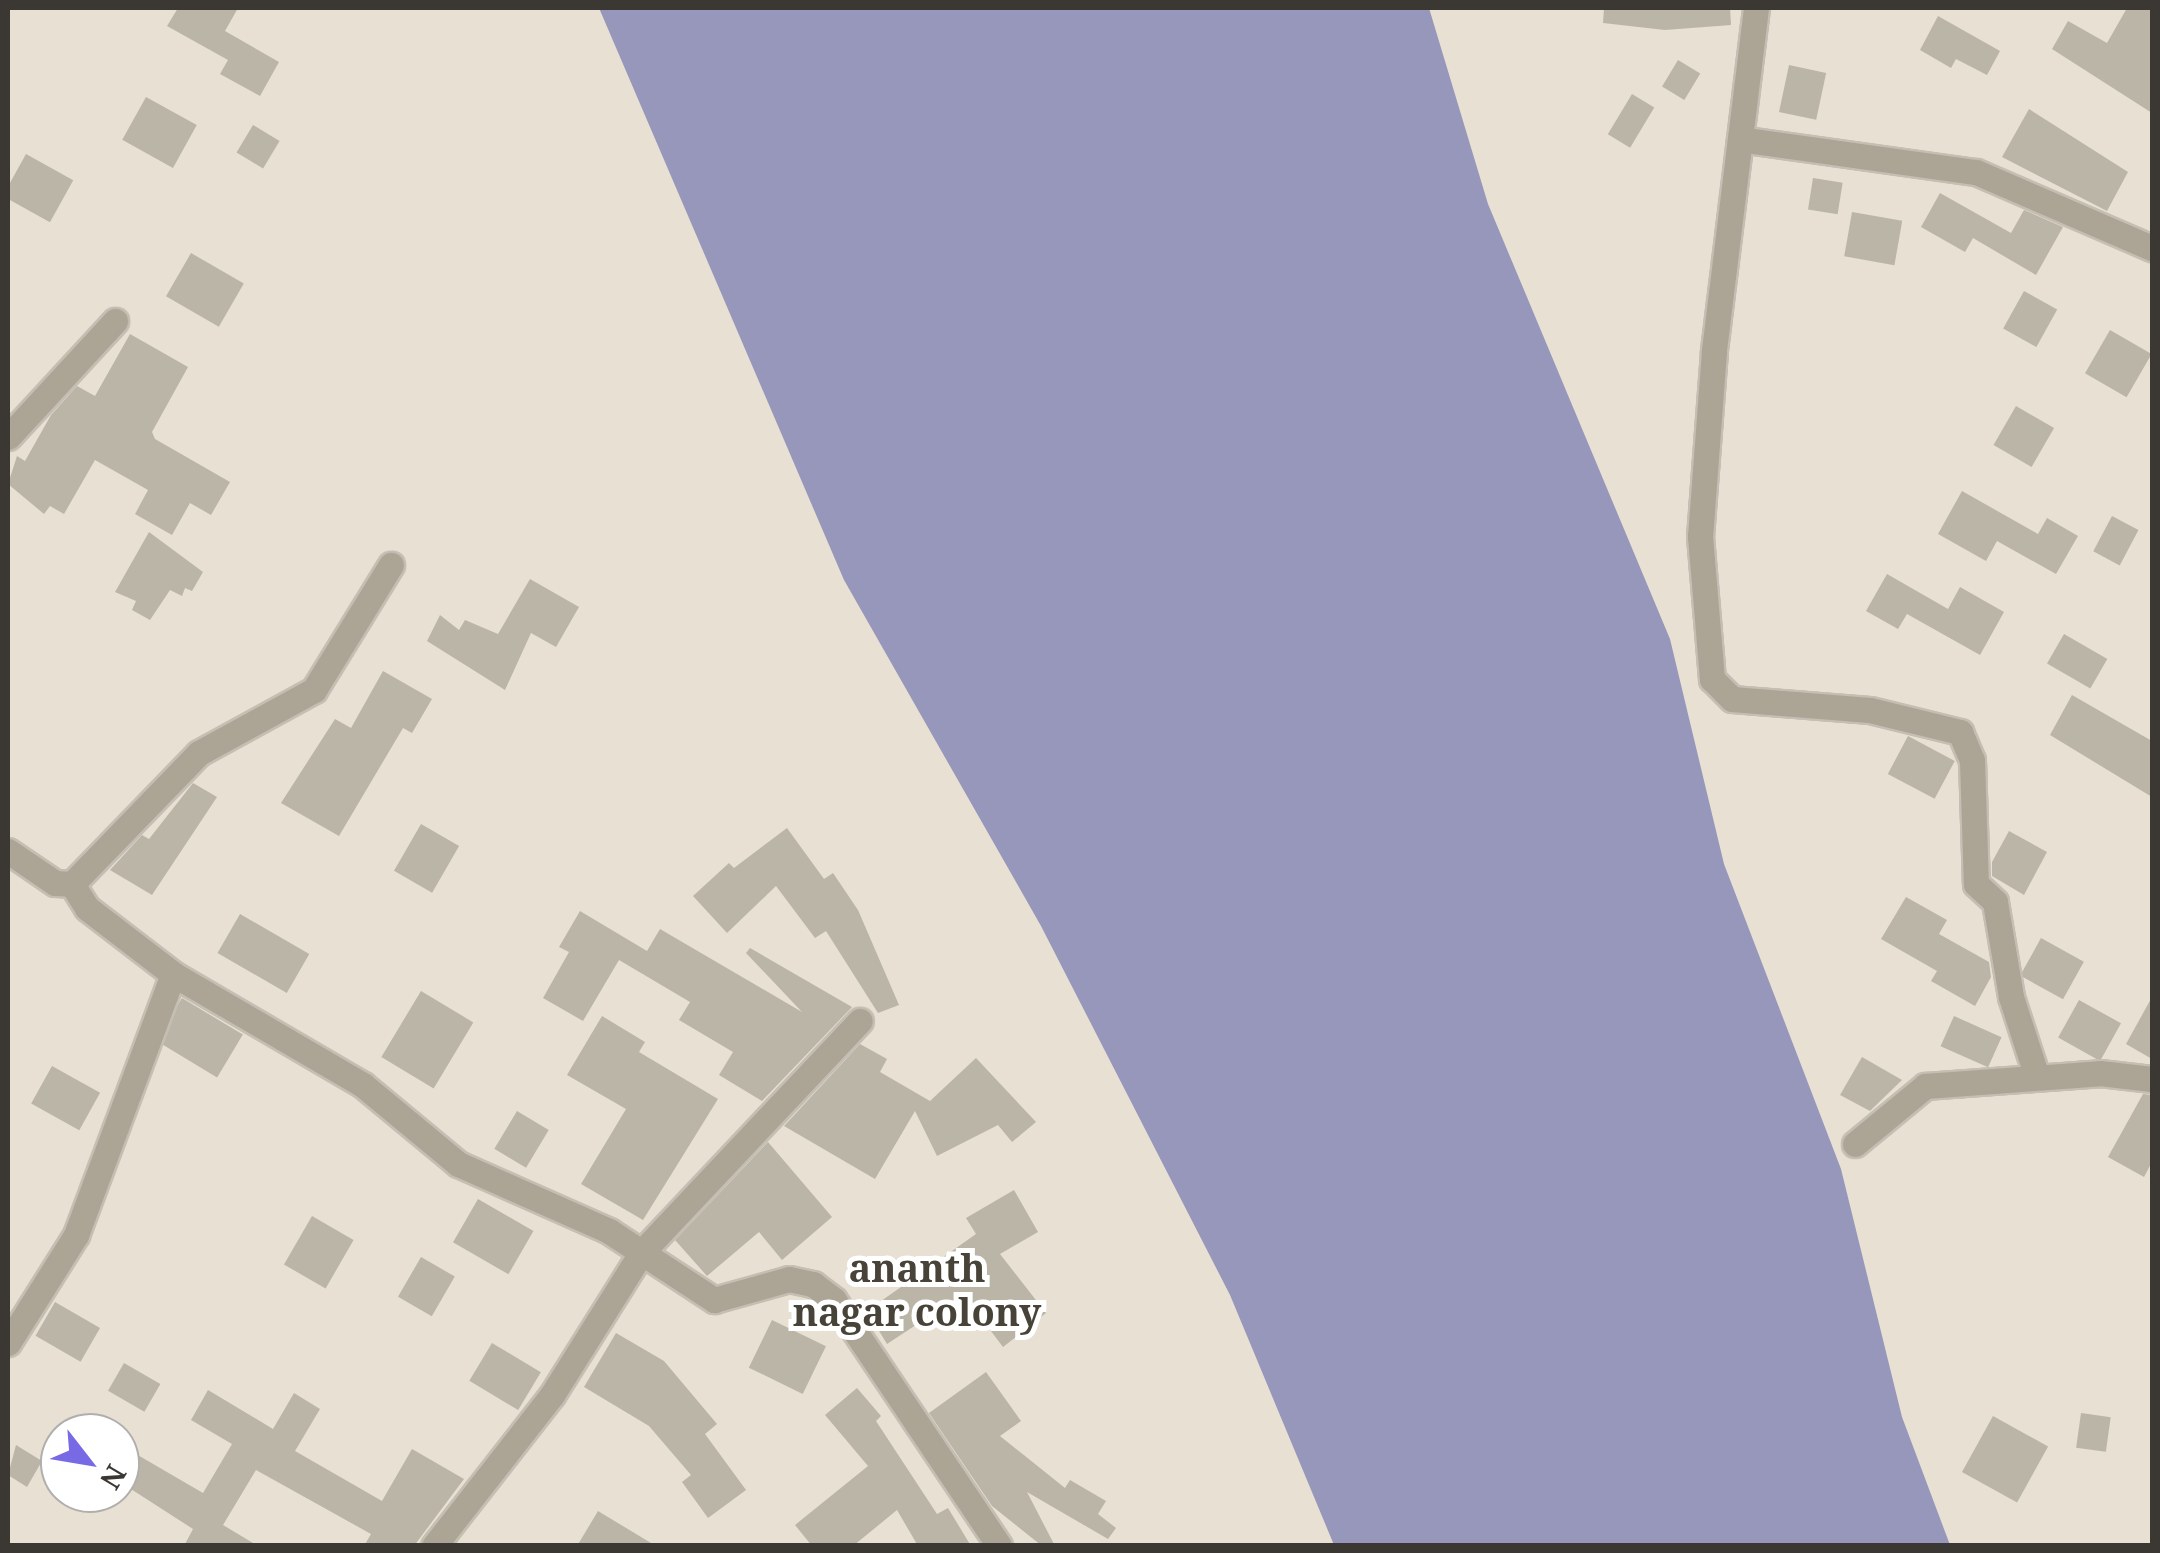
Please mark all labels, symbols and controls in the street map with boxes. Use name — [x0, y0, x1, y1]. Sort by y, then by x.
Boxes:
district label: ananth nagar colony — [793, 1245, 1041, 1334]
north arrow — [40, 1413, 140, 1513]
text: N — [92, 1458, 136, 1497]

